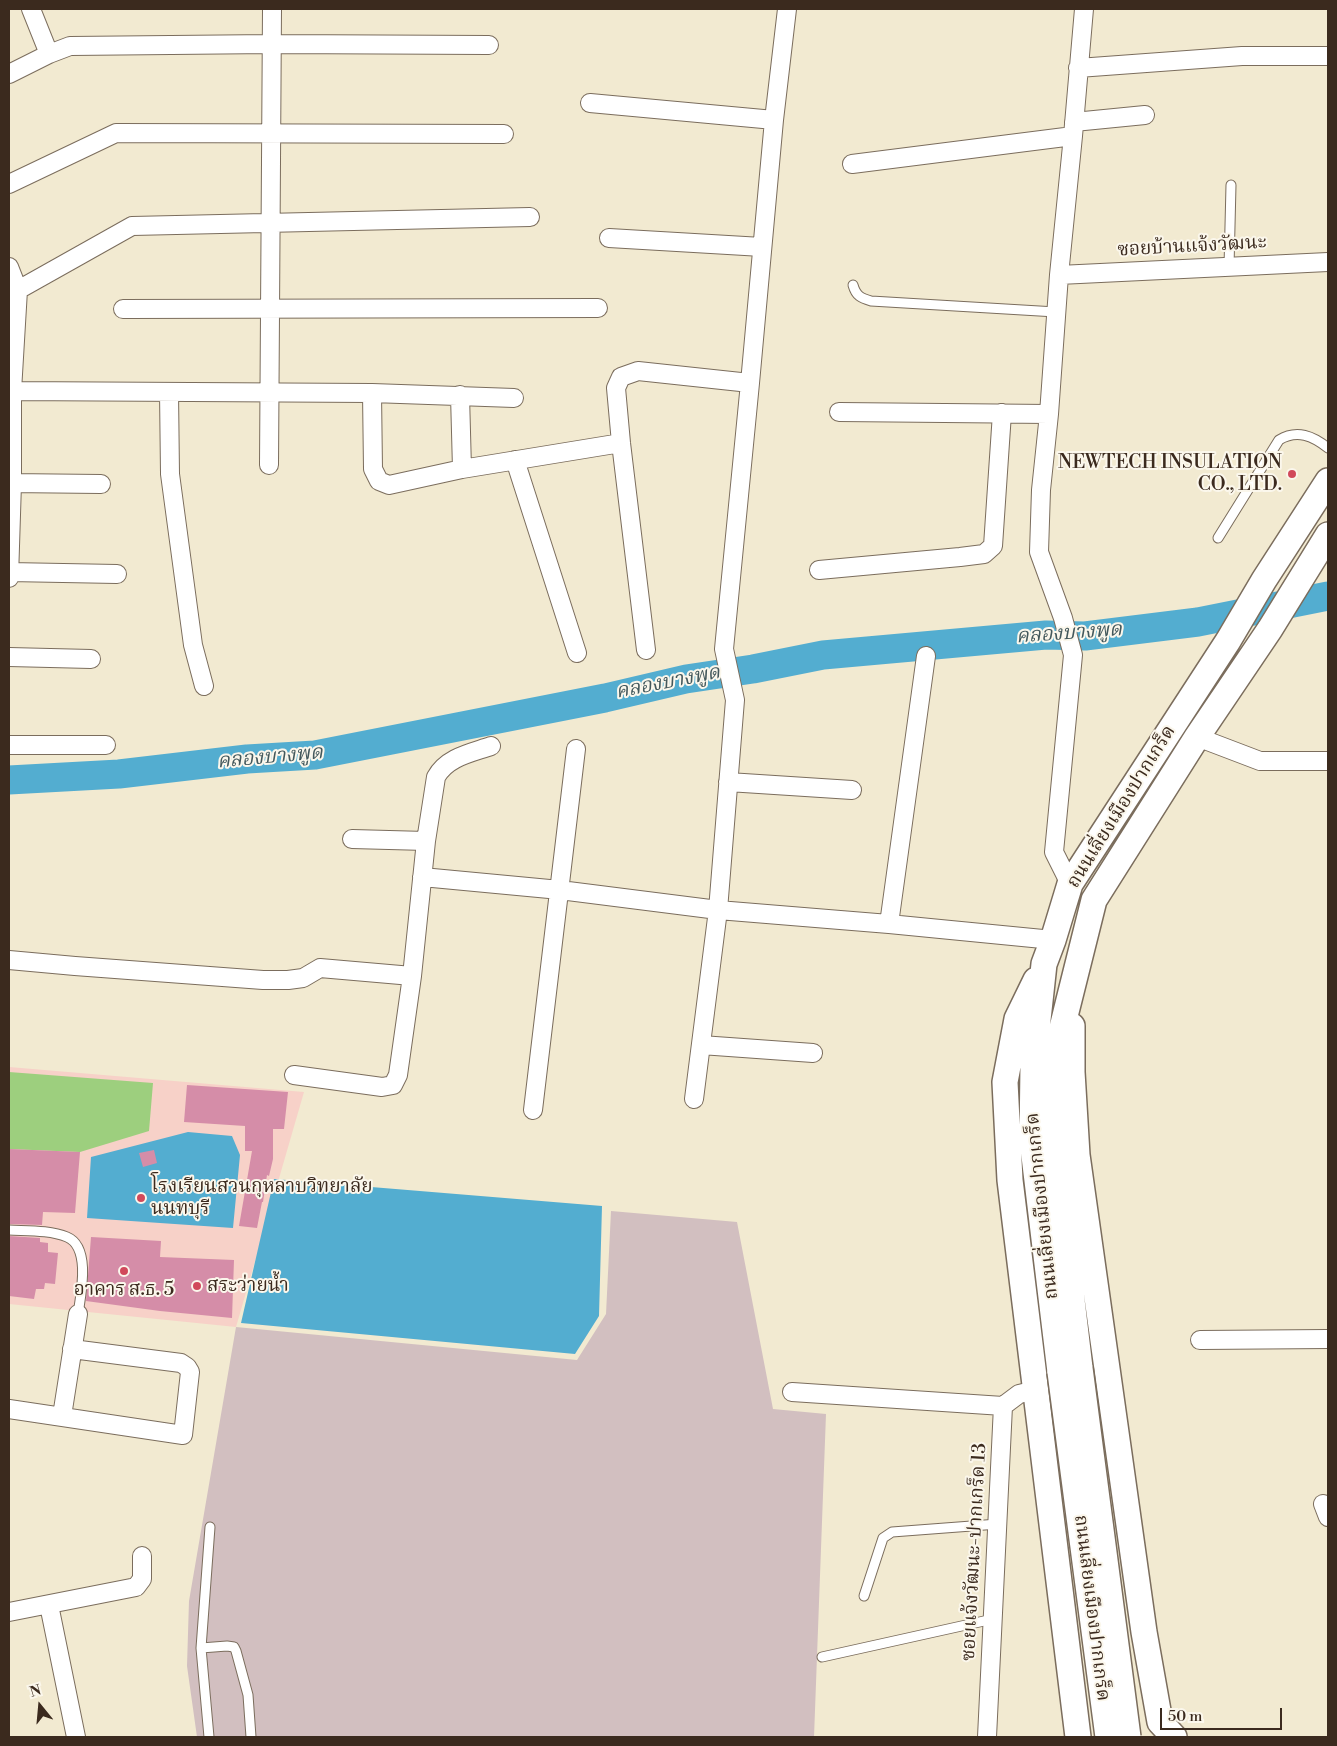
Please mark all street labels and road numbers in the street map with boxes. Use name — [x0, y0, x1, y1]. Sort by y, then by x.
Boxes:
street label: ซอยบ้านแจ้งวัฒนะ — [1117, 232, 1267, 262]
street label: ถนนเลี่ยงเมืองปากเกร็ด — [1063, 721, 1181, 893]
street label: ถนนเลี่ยงเมืองปากเกร็ด — [1022, 1112, 1064, 1300]
street label: ซอยแจ้งวัฒนะ-ปากเกร็ด 13 — [958, 1442, 992, 1662]
street label: ถนนเลี่ยงเมืองปากเกร็ด — [1068, 1514, 1114, 1702]

